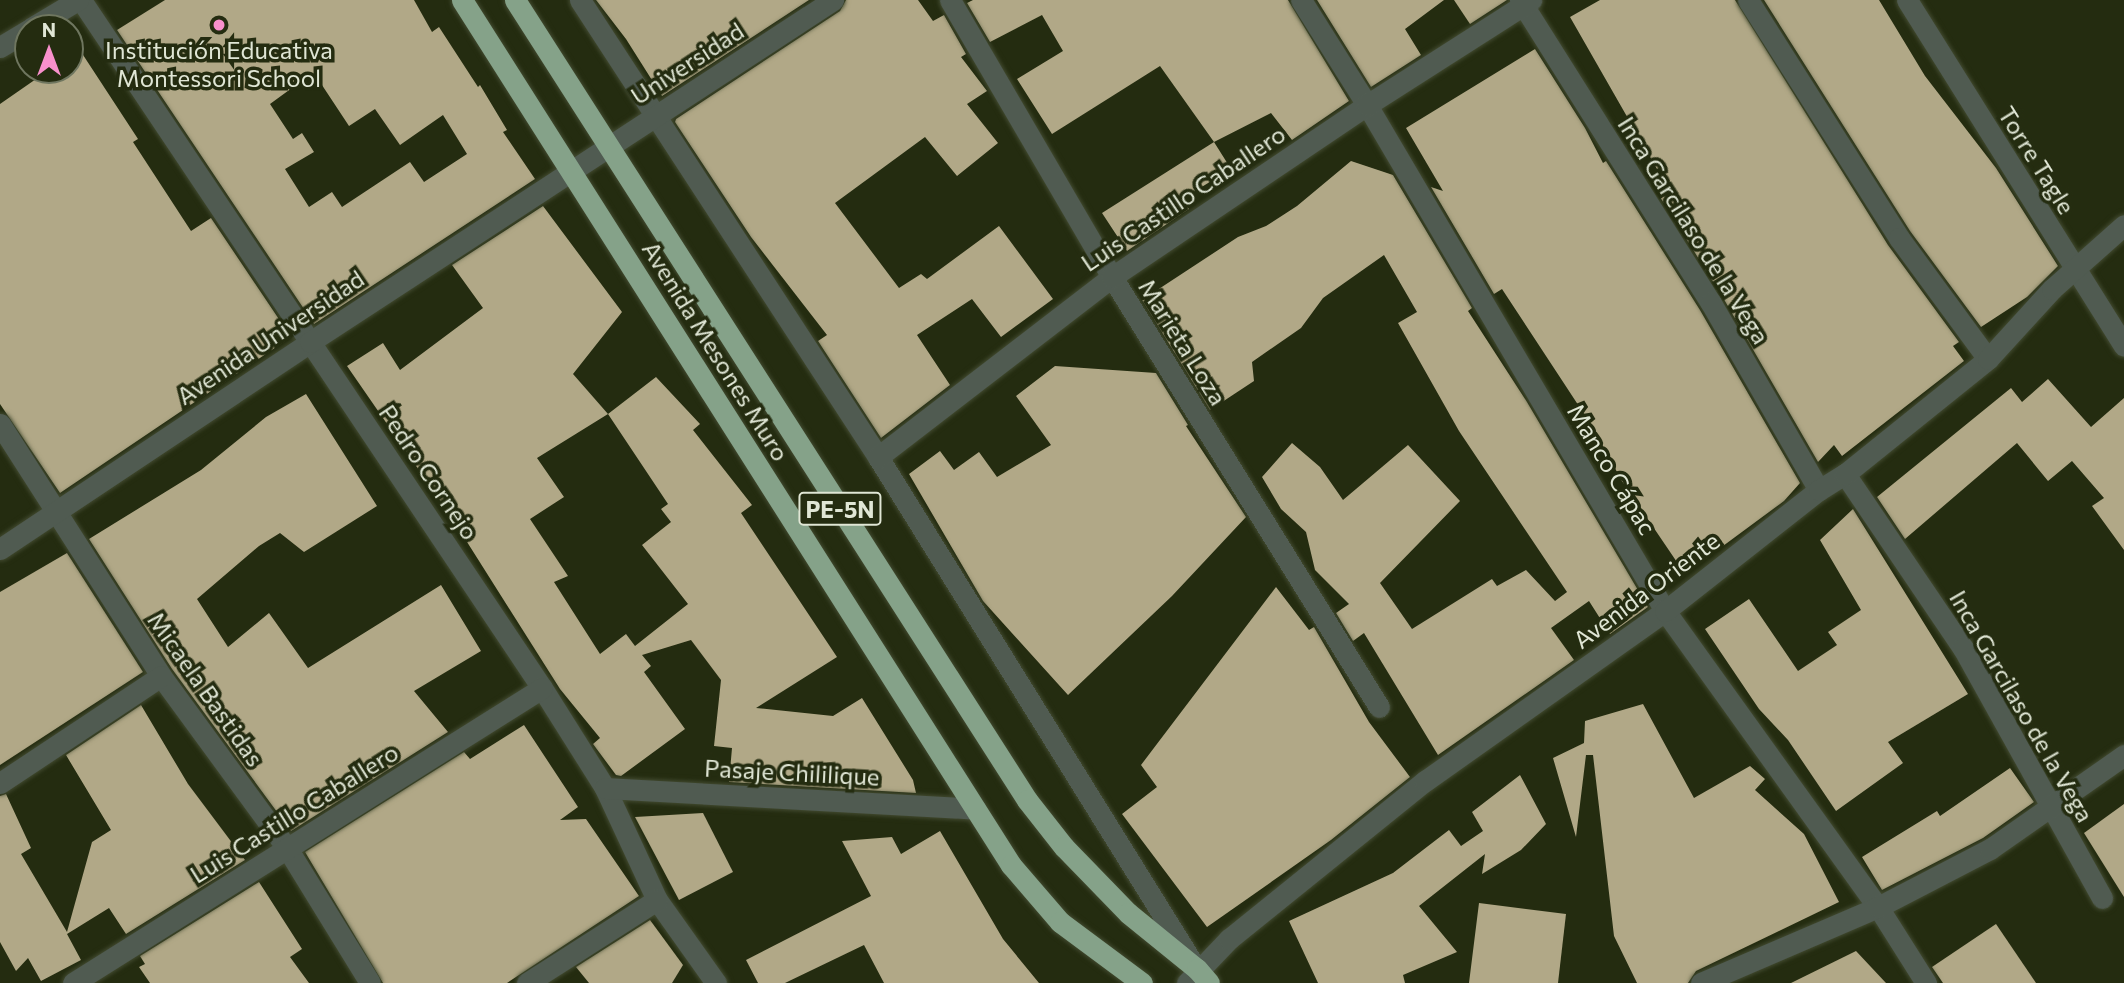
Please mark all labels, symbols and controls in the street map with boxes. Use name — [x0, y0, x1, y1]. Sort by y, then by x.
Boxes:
north arrow — [14, 14, 84, 84]
street label: Universidad — [625, 16, 749, 110]
marker: Institución Educativa Montessori School — [211, 17, 227, 33]
text: N — [42, 18, 56, 41]
place label: Institución Educativa Montessori School — [105, 36, 333, 92]
street label: Torre Tagle — [1993, 101, 2081, 219]
street label: Inca Garcilaso de la Vega — [1612, 111, 1776, 349]
street label: Luis Castillo Caballero — [1075, 119, 1291, 277]
street label: Avenida Mesones Muro — [637, 236, 795, 466]
street label: Avenida Universidad — [171, 264, 369, 410]
street label: Marieta Loza — [1133, 274, 1233, 410]
street label: Manco Cápac — [1562, 398, 1662, 540]
street label: Pedro Cornejo — [373, 399, 485, 545]
road number: PE-5N — [798, 489, 882, 528]
street label: Avenida Oriente — [1567, 526, 1725, 654]
street label: Inca Garcilaso de la Vega — [1944, 585, 2100, 827]
street label: Micaela Bastidas — [142, 606, 270, 772]
street label: Luis Castillo Caballero — [185, 737, 403, 889]
street label: Pasaje Chililique — [704, 753, 880, 791]

